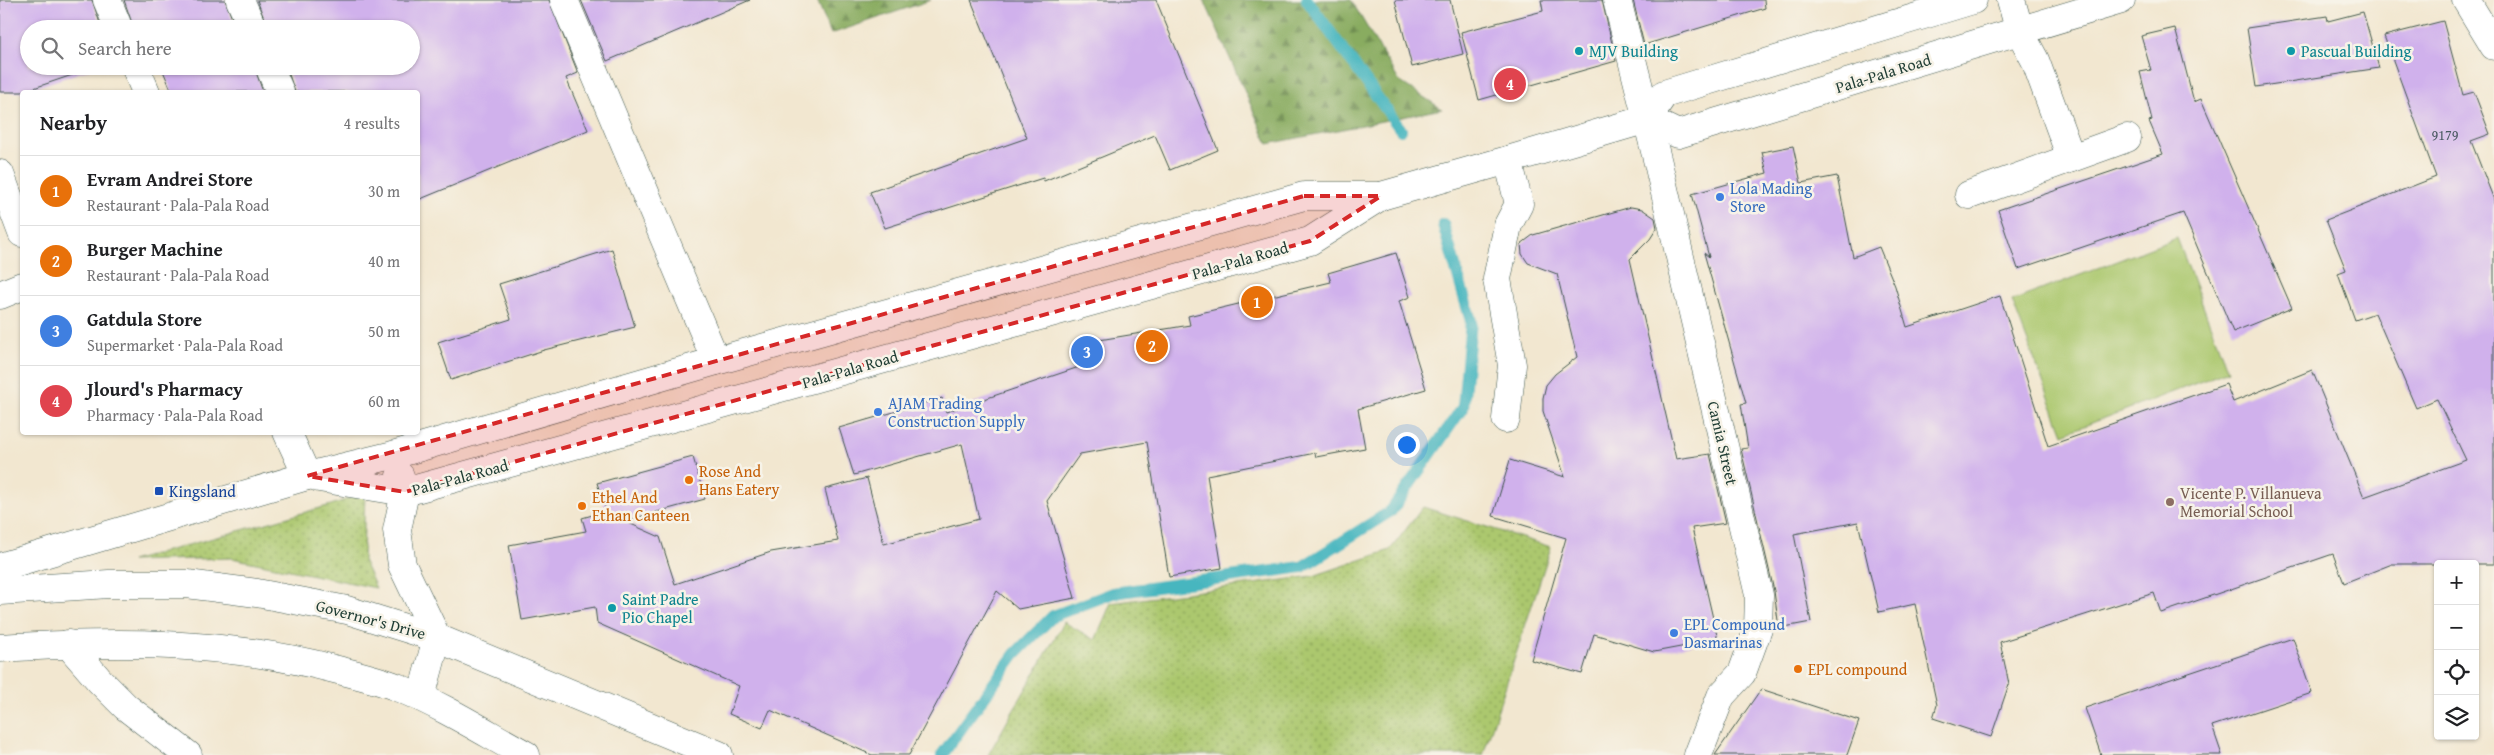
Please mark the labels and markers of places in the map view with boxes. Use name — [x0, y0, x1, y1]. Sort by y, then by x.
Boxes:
place label: MJV Building — [1589, 39, 1678, 63]
place label: Pascual Building — [2301, 39, 2412, 63]
marker: MJV Building — [1573, 45, 1585, 57]
marker: Pascual Building — [2285, 45, 2297, 57]
pin: 4 — [1494, 65, 1526, 103]
place label: Lola Mading Store — [1730, 176, 1812, 218]
marker: Lola Mading Store — [1714, 191, 1726, 203]
pin: 1 — [1241, 283, 1273, 321]
pin: 2 — [1136, 327, 1168, 365]
pin: 3 — [1071, 333, 1103, 371]
place label: AJAM Trading Construction Supply — [888, 391, 1025, 433]
marker: AJAM Trading Construction Supply — [872, 406, 884, 418]
place label: Rose And Hans Eatery — [699, 459, 779, 501]
marker: Rose And Hans Eatery — [683, 474, 695, 486]
place label: Kingsland — [169, 479, 236, 503]
place label: Vicente P. Villanueva Memorial School — [2180, 481, 2322, 523]
marker: Kingsland — [153, 485, 165, 497]
place label: Ethel And Ethan Canteen — [592, 485, 690, 527]
marker: Vicente P. Villanueva Memorial School — [2164, 496, 2176, 508]
marker: Ethel And Ethan Canteen — [576, 500, 588, 512]
place label: Saint Padre Pio Chapel — [622, 587, 699, 629]
marker: Saint Padre Pio Chapel — [606, 602, 618, 614]
place label: EPL Compound Dasmarinas — [1684, 612, 1785, 654]
marker: EPL Compound Dasmarinas — [1668, 627, 1680, 639]
place label: EPL compound — [1808, 657, 1908, 681]
marker: EPL compound — [1792, 663, 1804, 675]

